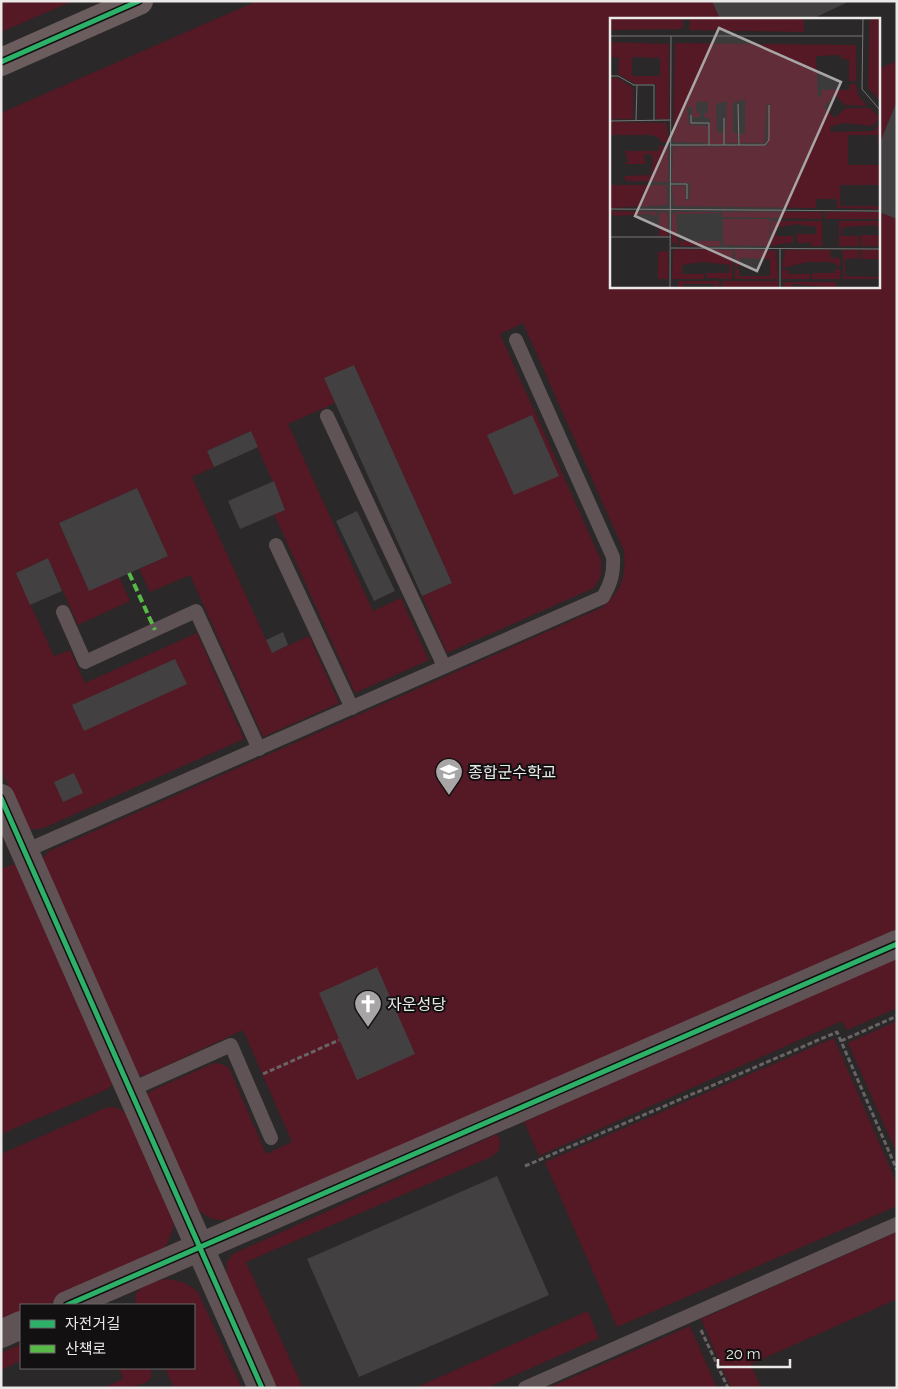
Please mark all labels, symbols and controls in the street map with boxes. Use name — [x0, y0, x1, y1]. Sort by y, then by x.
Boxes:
inset map — [610, 18, 880, 288]
school or university icon: 종합군수학교 — [434, 757, 464, 796]
place label: 종합군수학교 — [468, 763, 556, 782]
church icon: 자운성당 — [353, 989, 383, 1028]
place label: 자운성당 — [387, 995, 446, 1014]
legend — [20, 1304, 195, 1369]
text: 자전거길 — [65, 1315, 120, 1333]
scale bar — [718, 1336, 790, 1368]
text: 산책로 — [65, 1340, 106, 1358]
text: 20 m — [726, 1345, 761, 1363]

